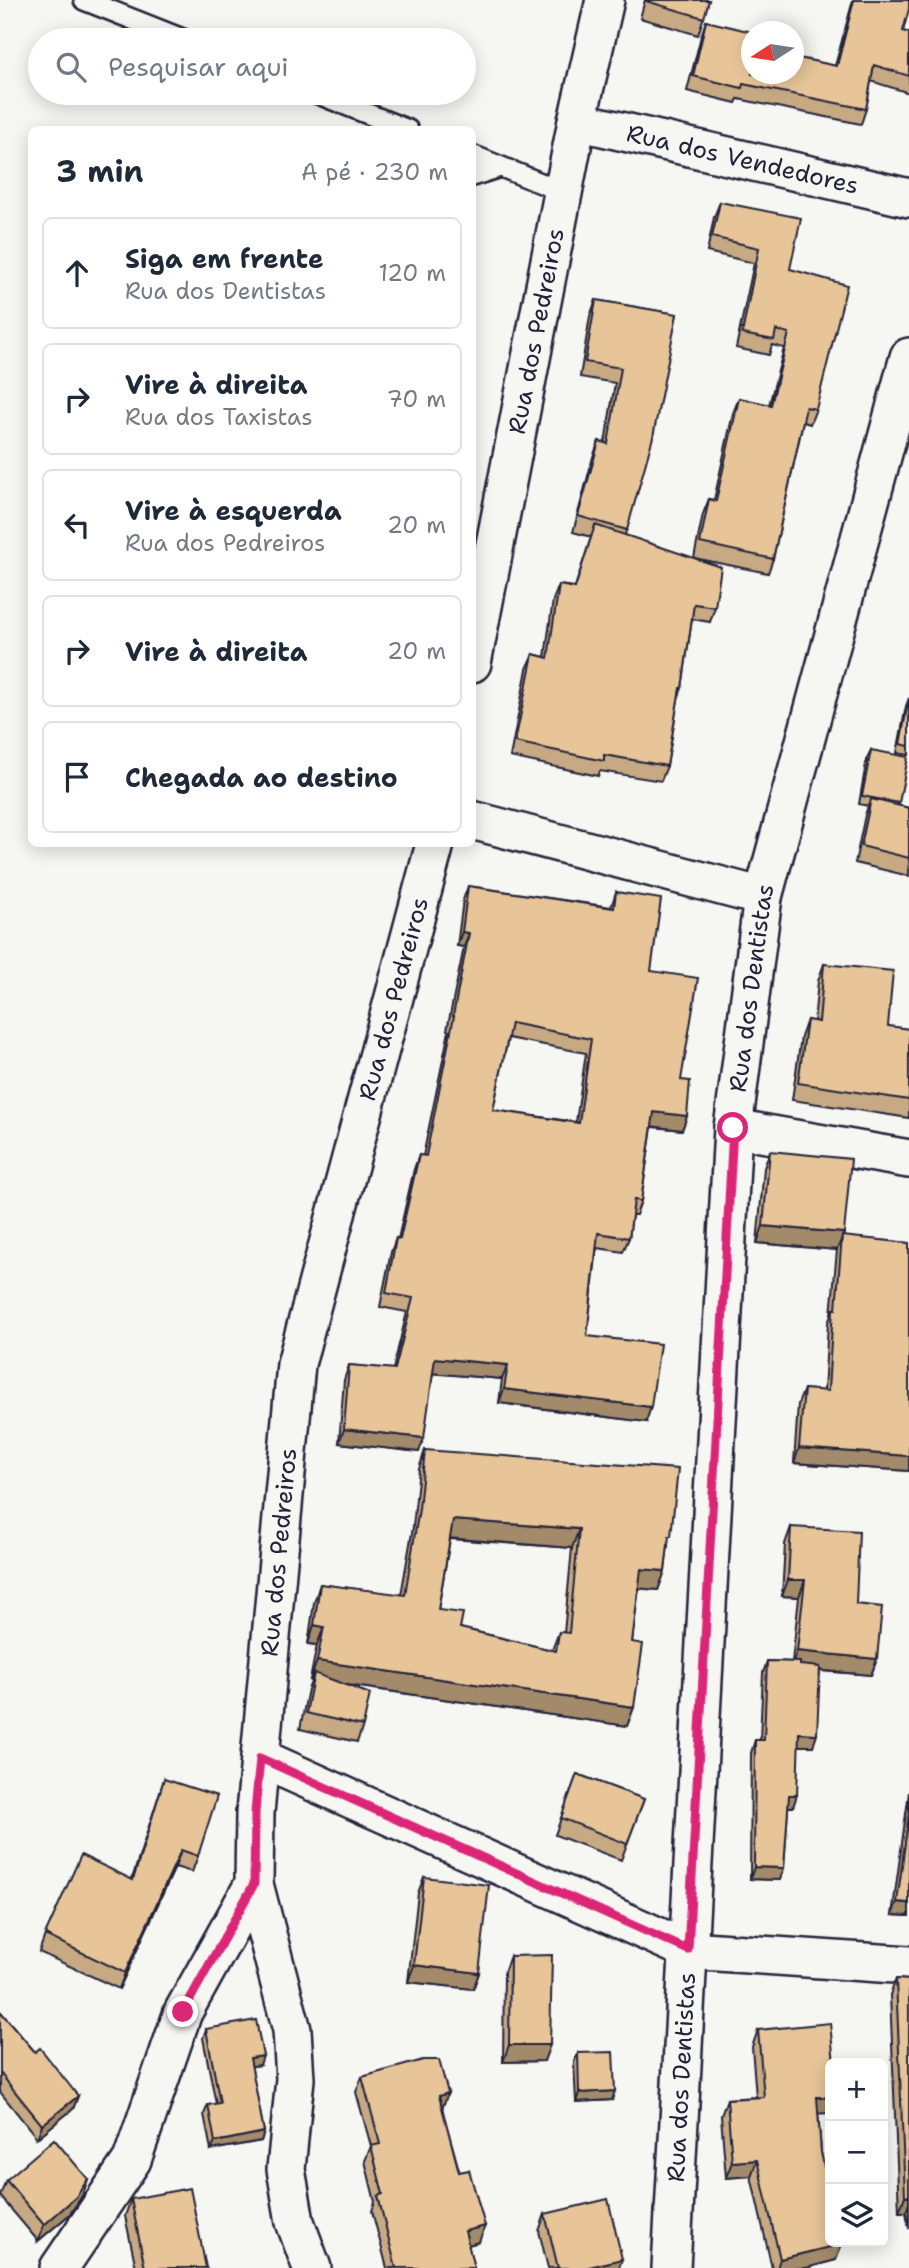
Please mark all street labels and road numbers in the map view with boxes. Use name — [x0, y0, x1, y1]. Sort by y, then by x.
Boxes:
street label: Rua dos Vendedores — [624, 117, 862, 202]
street label: Rua dos Pedreiros — [501, 225, 572, 437]
street label: Rua dos Dentistas — [722, 880, 782, 1094]
street label: Rua dos Pedreiros — [351, 894, 436, 1104]
street label: Rua dos Pedreiros — [253, 1447, 304, 1658]
street label: Rua dos Dentistas — [660, 1972, 703, 2183]

